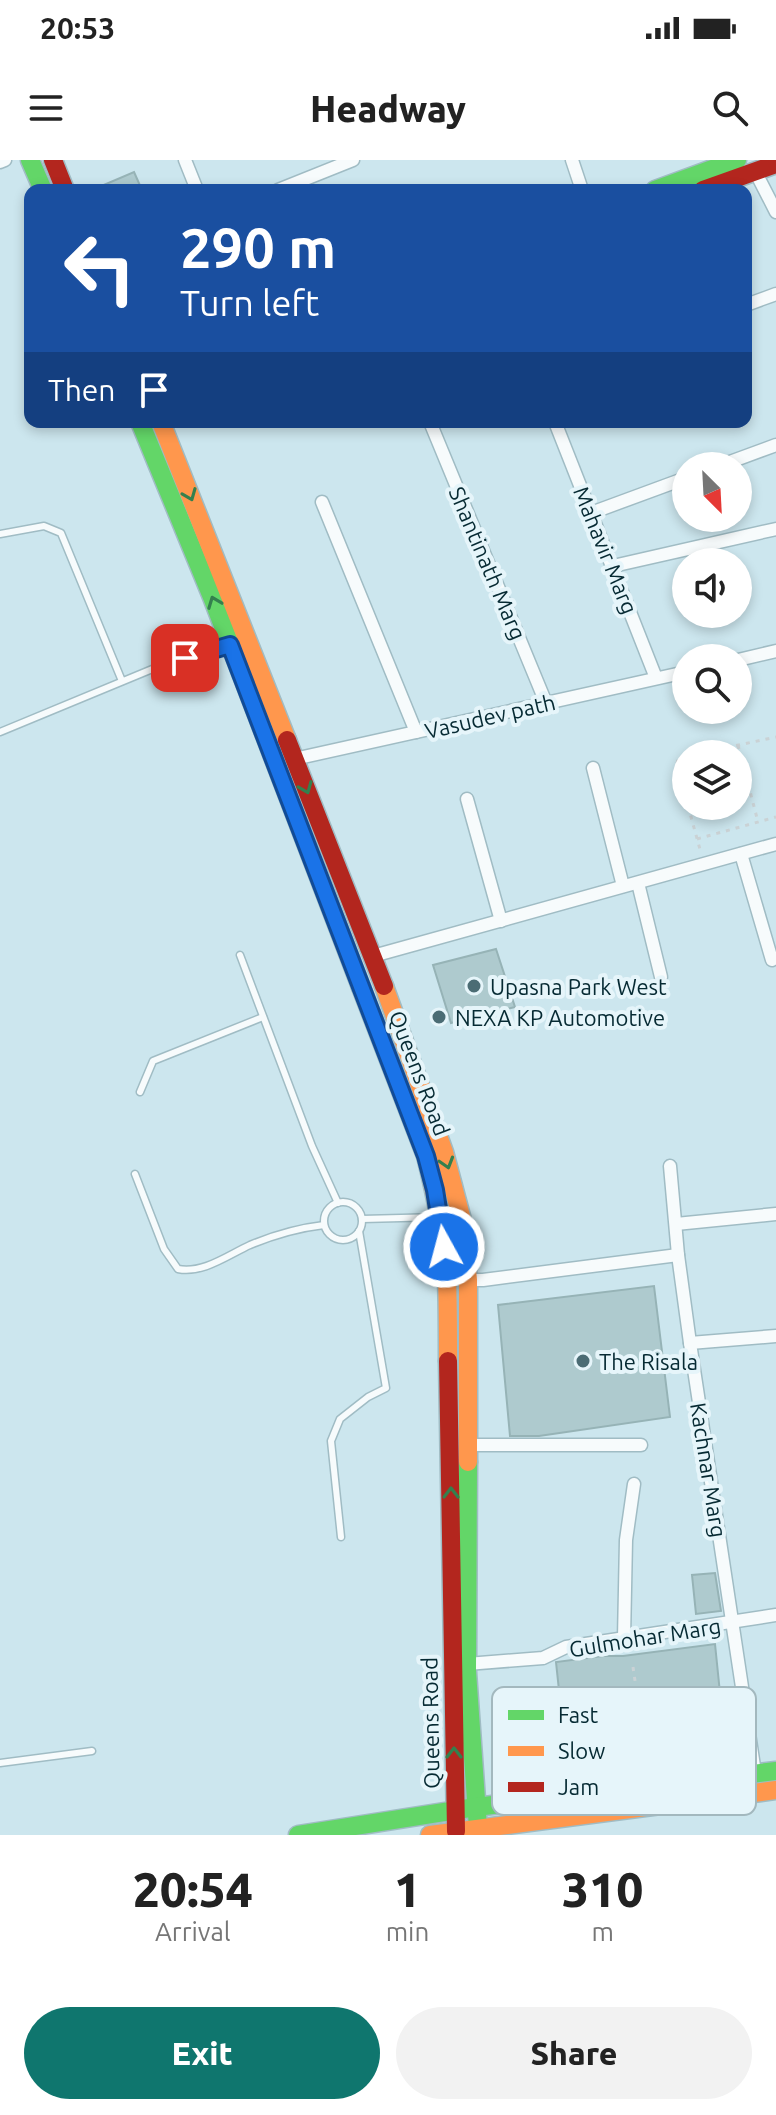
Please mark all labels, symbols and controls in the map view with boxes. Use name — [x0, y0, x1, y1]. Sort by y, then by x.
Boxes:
text: 20:53 — [40, 11, 115, 45]
icon: menu — [24, 86, 68, 130]
icon: search — [708, 86, 752, 130]
text: Headway — [310, 88, 466, 129]
icon: left — [48, 216, 152, 320]
text: 290 m — [180, 216, 336, 279]
text: Turn left — [180, 282, 319, 323]
icon: arrive — [132, 368, 176, 412]
text: Then — [48, 373, 116, 407]
north arrow — [672, 452, 752, 532]
map controls — [672, 452, 752, 820]
street label: Shantinath Marg — [445, 483, 531, 643]
street label: Mahavir Marg — [569, 483, 643, 617]
one-way arrow — [180, 487, 196, 501]
button: sound — [672, 548, 752, 628]
one-way arrow — [207, 596, 224, 610]
pin — [151, 624, 219, 692]
icon: arrive — [163, 636, 207, 680]
button: search — [672, 644, 752, 724]
street label: Vasudev path — [422, 689, 558, 743]
button: layers — [672, 740, 752, 820]
one-way arrow — [296, 780, 313, 794]
place label: Upasna Park West — [490, 974, 667, 999]
marker: Upasna Park West — [465, 977, 483, 995]
place label: NEXA KP Automotive — [455, 1005, 665, 1030]
street label: Queens Road — [385, 1007, 455, 1139]
marker: NEXA KP Automotive — [430, 1008, 448, 1026]
one-way arrow — [438, 1155, 454, 1169]
position arrow — [402, 1205, 486, 1289]
place label: The Risala — [599, 1349, 698, 1374]
marker: The Risala — [574, 1352, 592, 1370]
street label: Kachnar Marg — [686, 1401, 732, 1539]
one-way arrow — [443, 1486, 460, 1499]
street label: Gulmohar Marg — [567, 1613, 723, 1661]
street label: Queens Road — [416, 1657, 444, 1789]
legend — [492, 1687, 756, 1815]
text: Fast — [558, 1702, 599, 1727]
text: Slow — [558, 1738, 605, 1763]
one-way arrow — [445, 1746, 463, 1759]
text: Jam — [558, 1774, 599, 1799]
text: 20:54 — [133, 1862, 253, 1916]
text: 1 — [394, 1862, 421, 1916]
text: 310 — [562, 1862, 643, 1916]
text: Arrival — [155, 1917, 231, 1946]
text: min — [386, 1917, 429, 1946]
text: m — [591, 1917, 614, 1946]
button: Exit — [24, 2007, 380, 2099]
button: Share — [396, 2007, 752, 2099]

